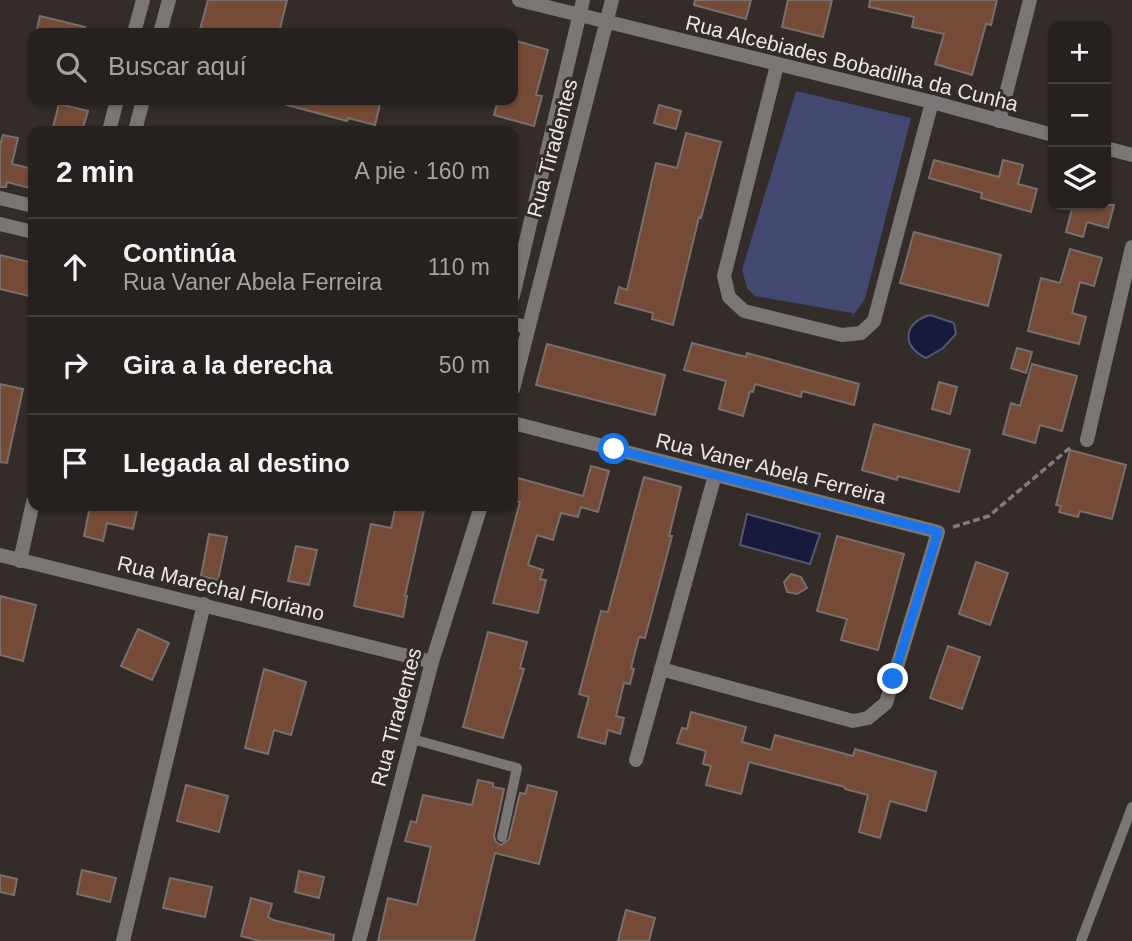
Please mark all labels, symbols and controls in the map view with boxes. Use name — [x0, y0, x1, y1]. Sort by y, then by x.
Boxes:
street label: Rua Alcebiades Bobadilha da Cunha — [683, 10, 1021, 116]
map controls — [1048, 21, 1111, 210]
button: + — [1048, 21, 1111, 84]
search box — [28, 28, 518, 105]
icon: search — [52, 48, 90, 86]
text: Buscar aquí — [108, 51, 247, 81]
street label: Rua Tiradentes — [522, 76, 582, 220]
button: − — [1048, 84, 1111, 147]
button: layers — [1048, 147, 1111, 210]
text: 2 min — [56, 155, 134, 188]
text: A pie · 160 m — [354, 158, 490, 184]
text: Continúa — [123, 238, 236, 268]
icon: ahead — [56, 248, 94, 286]
text: 110 m — [428, 254, 490, 280]
text: Rua Vaner Abela Ferreira — [123, 269, 382, 295]
icon: right — [56, 346, 94, 384]
text: Gira a la derecha — [123, 350, 333, 380]
text: 50 m — [439, 352, 490, 378]
street label: Rua Vaner Abela Ferreira — [653, 428, 889, 508]
route start — [598, 433, 629, 464]
icon: arrive — [56, 444, 94, 482]
text: Llegada al destino — [123, 448, 350, 478]
street label: Rua Marechal Floriano — [115, 551, 327, 625]
street label: Rua Tiradentes — [366, 645, 426, 789]
route end — [877, 663, 908, 694]

